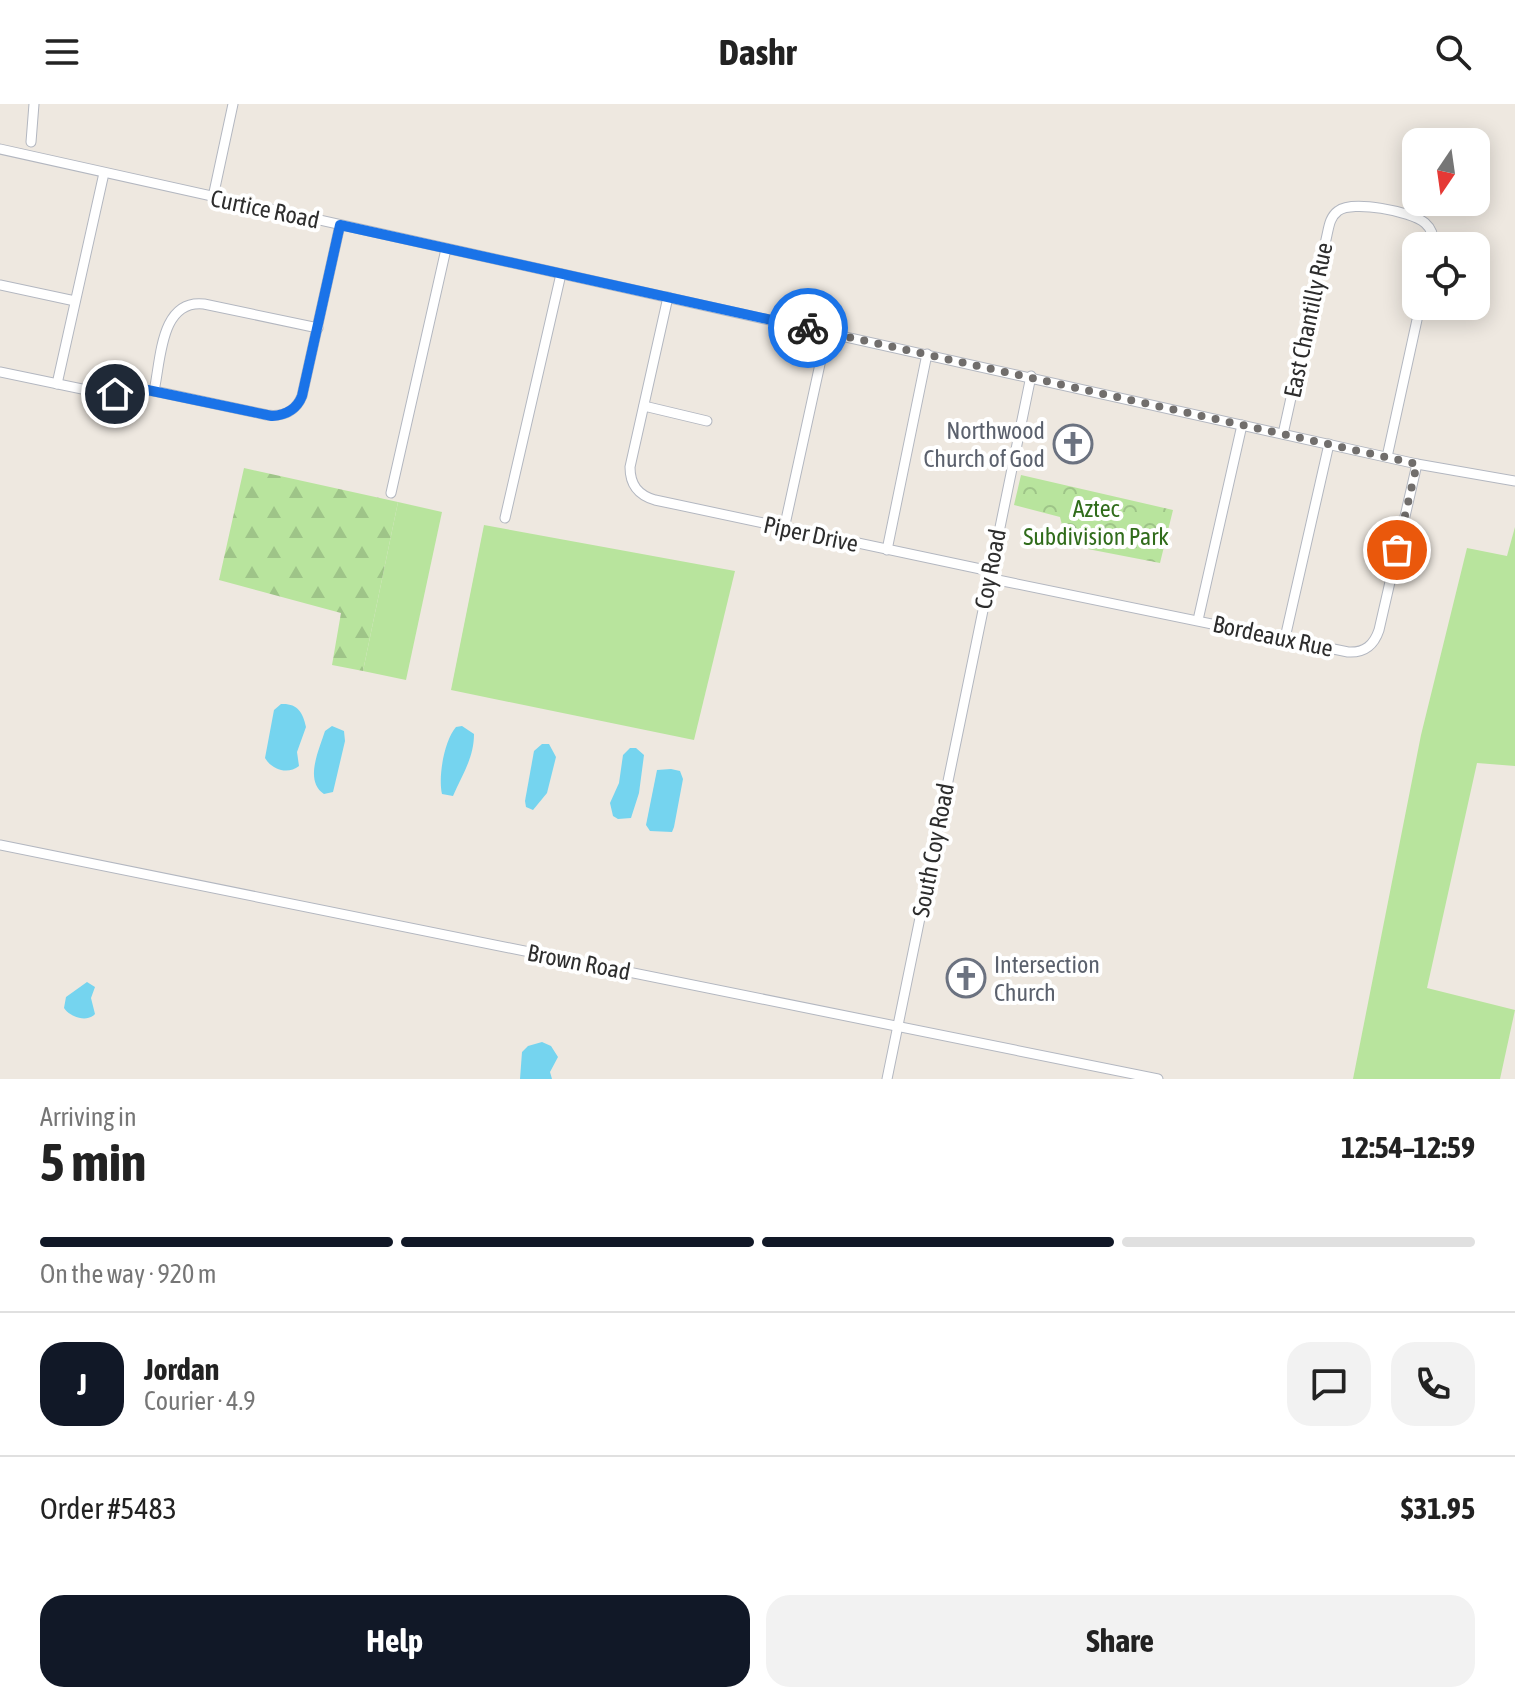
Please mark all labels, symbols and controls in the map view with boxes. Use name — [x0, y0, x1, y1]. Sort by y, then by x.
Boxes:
icon: menu — [40, 30, 84, 74]
icon: search — [1431, 30, 1475, 74]
text: Dashr — [719, 31, 796, 73]
north arrow — [1402, 128, 1490, 216]
map controls — [1402, 128, 1490, 320]
street label: Curtice Road — [208, 184, 322, 234]
button: locate — [1402, 232, 1490, 320]
street label: East Chantilly Rue — [1278, 240, 1338, 400]
courier — [768, 288, 848, 368]
icon: bike — [786, 306, 830, 350]
pin — [81, 360, 149, 428]
icon: home — [93, 372, 137, 416]
place label: Northwood Church of God — [924, 417, 1045, 472]
church icon: Northwood Church of God — [1052, 423, 1094, 465]
park label: Aztec Subdivision Park — [1023, 495, 1169, 550]
street label: Piper Drive — [761, 511, 861, 557]
pin — [1363, 516, 1431, 584]
street label: Coy Road — [969, 527, 1011, 611]
icon: bag — [1375, 528, 1419, 572]
street label: Bordeaux Rue — [1210, 610, 1336, 662]
street label: South Coy Road — [907, 781, 959, 919]
street label: Brown Road — [525, 939, 633, 985]
place label: Intersection Church — [994, 951, 1100, 1006]
church icon: Intersection Church — [945, 957, 987, 999]
text: Arriving in — [40, 1102, 137, 1132]
text: 12:54–12:59 — [1341, 1130, 1475, 1164]
text: 5 min — [40, 1132, 146, 1192]
text: On the way · 920 m — [40, 1259, 217, 1289]
button: chat — [1287, 1342, 1371, 1426]
button: phone — [1391, 1342, 1475, 1426]
text: Jordan — [144, 1352, 219, 1386]
text: J — [77, 1367, 87, 1401]
text: Courier · 4.9 — [144, 1386, 255, 1416]
text: Order #5483 — [40, 1491, 177, 1525]
text: $31.95 — [1401, 1491, 1475, 1525]
button: Help — [40, 1595, 750, 1687]
button: Share — [766, 1595, 1475, 1687]

